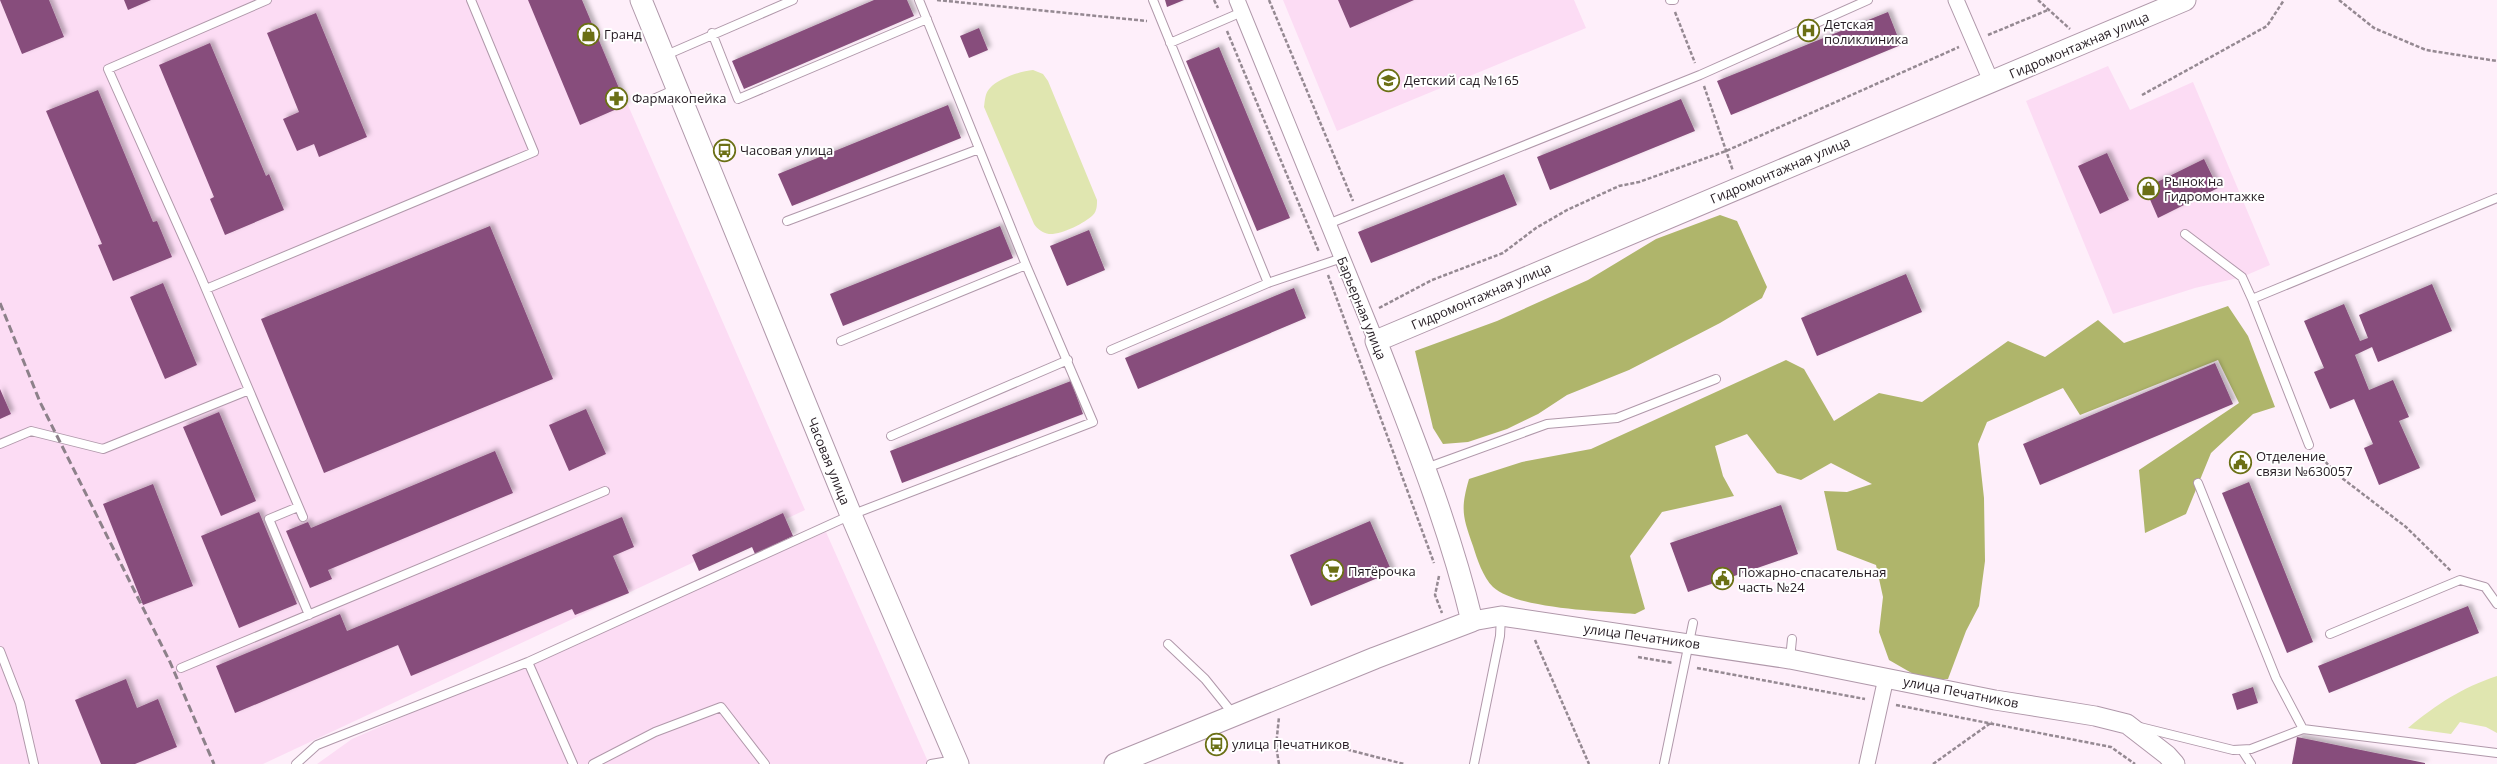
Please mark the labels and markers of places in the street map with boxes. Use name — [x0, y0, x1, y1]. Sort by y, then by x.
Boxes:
place label: Детская поликлиника — [1824, 15, 1908, 48]
hospital icon: Детская поликлиника — [1795, 18, 1821, 44]
shop icon: Гранд — [576, 21, 602, 47]
place label: Гранд — [604, 25, 642, 43]
school or university icon: Детский сад №165 — [1376, 67, 1402, 93]
place label: Детский сад №165 — [1404, 71, 1519, 89]
pharmacy icon: Фармакопейка — [603, 85, 629, 111]
place label: Фармакопейка — [632, 89, 726, 107]
bus stop icon: Часовая улица — [712, 137, 738, 163]
place label: Часовая улица — [740, 141, 833, 159]
place label: Рынок на Гидромонтажке — [2164, 172, 2265, 205]
shop icon: Рынок на Гидромонтажке — [2136, 175, 2162, 201]
place label: Отделение связи №630057 — [2256, 447, 2353, 480]
public building icon: Отделение связи №630057 — [2228, 450, 2254, 476]
supermarket icon: Пятёрочка — [1320, 558, 1346, 584]
place label: Пятёрочка — [1348, 562, 1416, 580]
place label: Пожарно-спасательная часть №24 — [1738, 563, 1886, 596]
public building icon: Пожарно-спасательная часть №24 — [1710, 566, 1736, 592]
bus stop icon: улица Печатников — [1204, 731, 1230, 757]
place label: улица Печатников — [1232, 735, 1349, 753]

